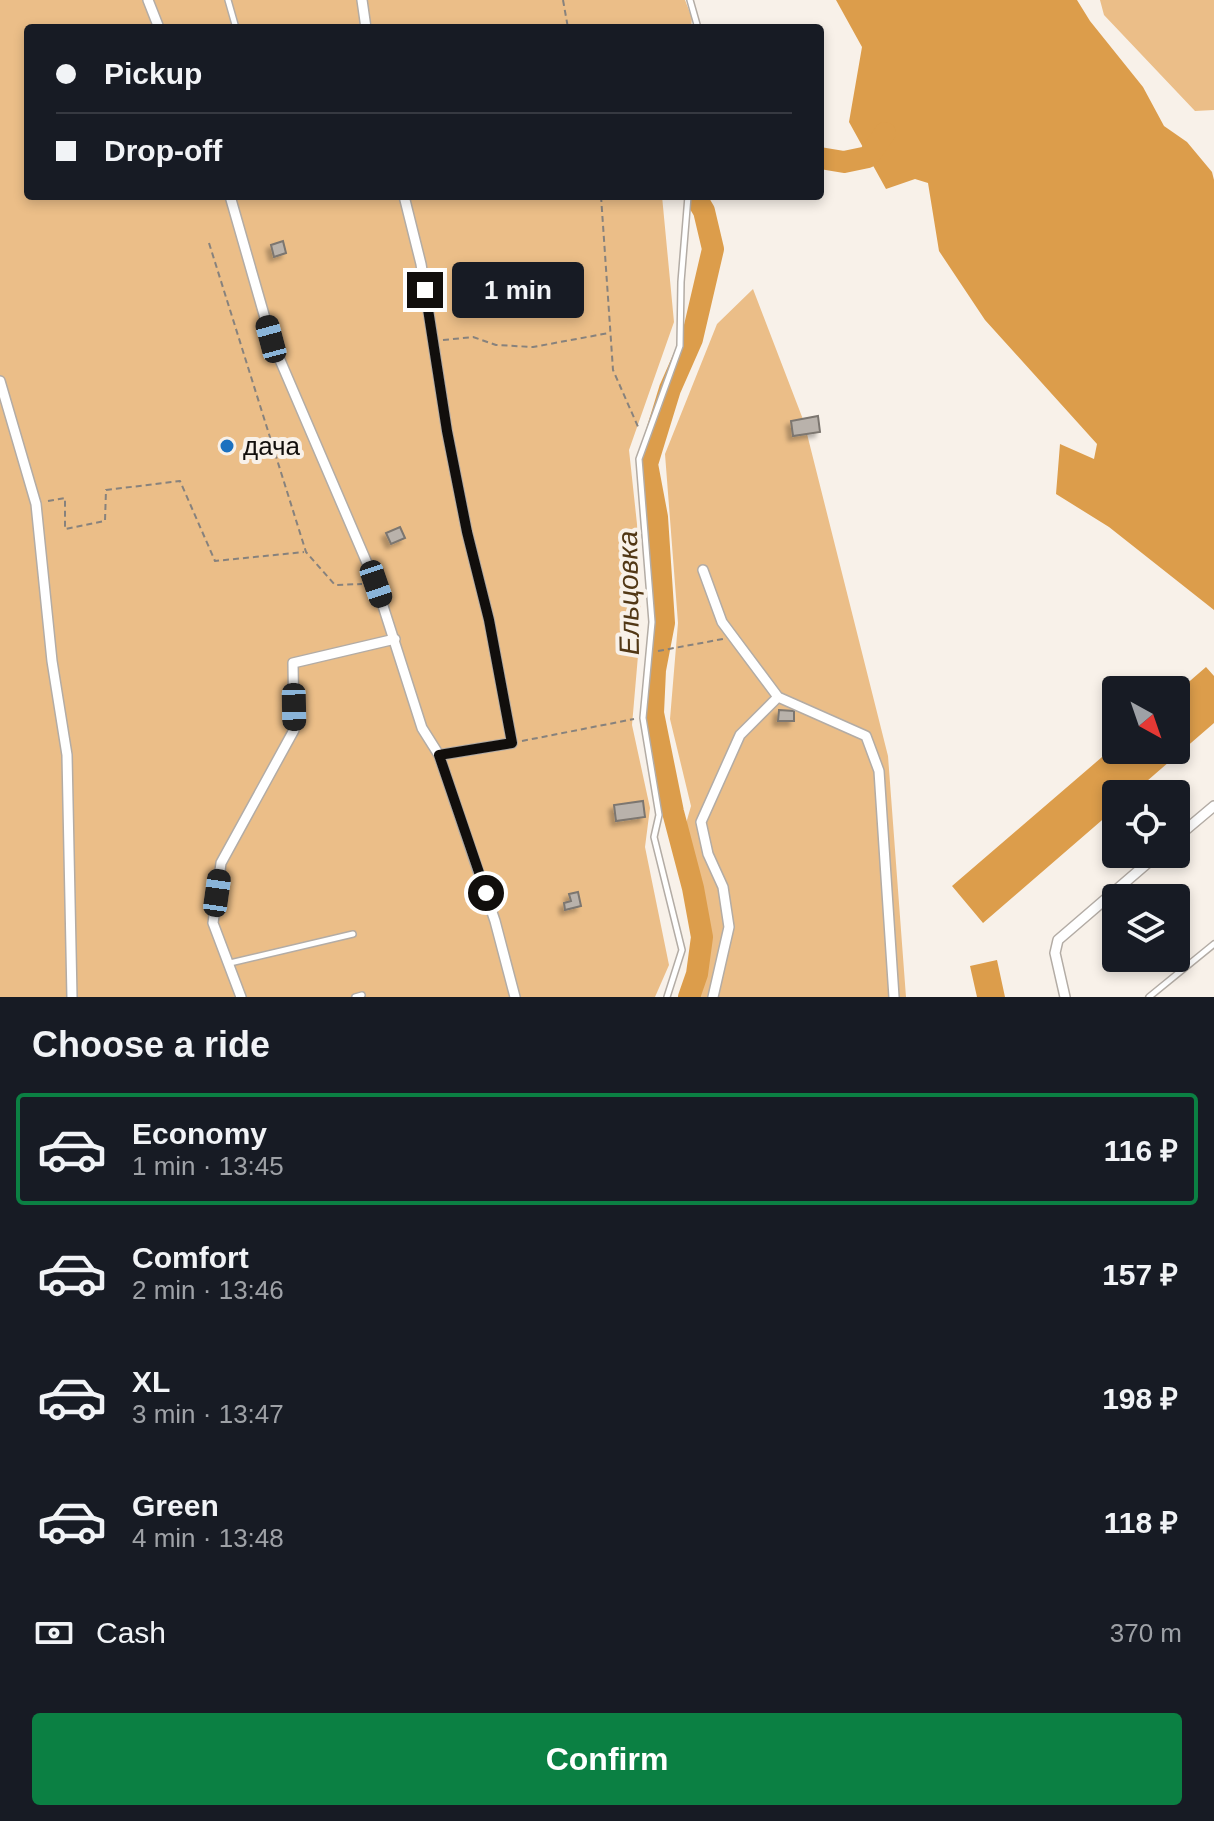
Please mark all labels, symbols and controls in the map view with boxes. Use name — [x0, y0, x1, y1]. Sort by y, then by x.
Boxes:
text: Pickup — [104, 57, 202, 90]
text: Drop-off — [104, 134, 222, 167]
callout: 1 min — [453, 262, 585, 318]
route end — [407, 272, 443, 308]
text: 1 min — [484, 275, 552, 305]
car — [253, 313, 289, 365]
place label: дача — [243, 431, 301, 461]
marker: дача — [218, 437, 236, 455]
water label: Ельцовка — [612, 531, 645, 655]
car — [357, 557, 395, 611]
north arrow — [1102, 676, 1190, 764]
map controls — [1102, 676, 1190, 972]
car — [282, 683, 306, 731]
button: locate — [1102, 780, 1190, 868]
car — [202, 868, 232, 918]
route start — [468, 875, 504, 911]
button: layers — [1102, 884, 1190, 972]
text: Choose a ride — [32, 1024, 270, 1065]
icon: car — [36, 1113, 108, 1185]
text: Economy — [132, 1117, 267, 1150]
text: 116 ₽ — [1104, 1134, 1178, 1167]
text: 1 min · 13:45 — [132, 1151, 284, 1181]
icon: car — [36, 1237, 108, 1309]
text: Comfort — [132, 1241, 249, 1274]
text: 157 ₽ — [1102, 1258, 1178, 1291]
text: 2 min · 13:46 — [132, 1275, 284, 1305]
icon: car — [36, 1361, 108, 1433]
text: XL — [132, 1365, 170, 1398]
text: 198 ₽ — [1102, 1382, 1178, 1415]
text: 3 min · 13:47 — [132, 1399, 284, 1429]
icon: car — [36, 1485, 108, 1557]
text: Green — [132, 1489, 219, 1522]
text: 118 ₽ — [1104, 1506, 1178, 1539]
text: 4 min · 13:48 — [132, 1523, 284, 1553]
icon: cash — [32, 1611, 76, 1655]
text: Cash — [96, 1616, 166, 1649]
text: 370 m — [1110, 1618, 1182, 1648]
button: Confirm — [32, 1713, 1182, 1805]

